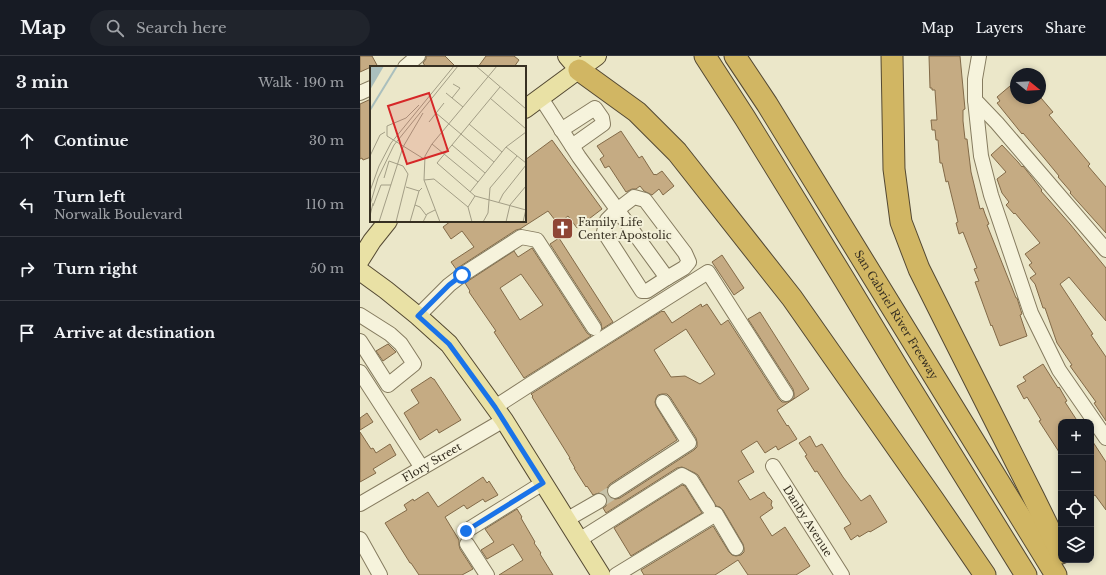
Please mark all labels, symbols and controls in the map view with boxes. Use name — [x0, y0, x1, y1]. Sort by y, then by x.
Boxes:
search box — [90, 10, 370, 46]
text: Map — [20, 16, 66, 39]
icon: search — [104, 17, 126, 39]
text: Search here — [136, 18, 227, 37]
text: Map — [921, 19, 954, 37]
text: Layers — [976, 19, 1023, 37]
text: Share — [1045, 19, 1086, 37]
inset map — [370, 66, 526, 222]
north arrow — [1010, 68, 1046, 104]
text: 3 min — [16, 72, 69, 93]
text: Walk · 190 m — [258, 74, 344, 91]
icon: ahead — [16, 130, 38, 152]
text: Continue — [54, 131, 129, 150]
text: 30 m — [309, 132, 344, 149]
text: Turn left — [54, 187, 125, 206]
icon: left — [16, 194, 38, 216]
text: 110 m — [305, 196, 344, 213]
text: Norwalk Boulevard — [54, 206, 183, 223]
church icon: Family Life Center Apostolic — [549, 215, 575, 241]
place label: Family Life Center Apostolic — [578, 215, 672, 242]
street label: San Gabriel River Freeway — [851, 247, 941, 382]
icon: right — [16, 258, 38, 280]
text: Turn right — [54, 259, 137, 278]
text: 50 m — [310, 260, 344, 277]
route start — [453, 266, 471, 284]
icon: arrive — [16, 322, 38, 344]
text: Arrive at destination — [54, 323, 215, 342]
map controls — [1058, 419, 1094, 563]
button: + — [1058, 419, 1094, 455]
street label: Flory Street — [399, 439, 465, 485]
button: − — [1058, 455, 1094, 491]
street label: Danby Avenue — [780, 483, 836, 559]
button: locate — [1058, 491, 1094, 527]
route end — [457, 522, 475, 540]
button: layers — [1058, 527, 1094, 563]

